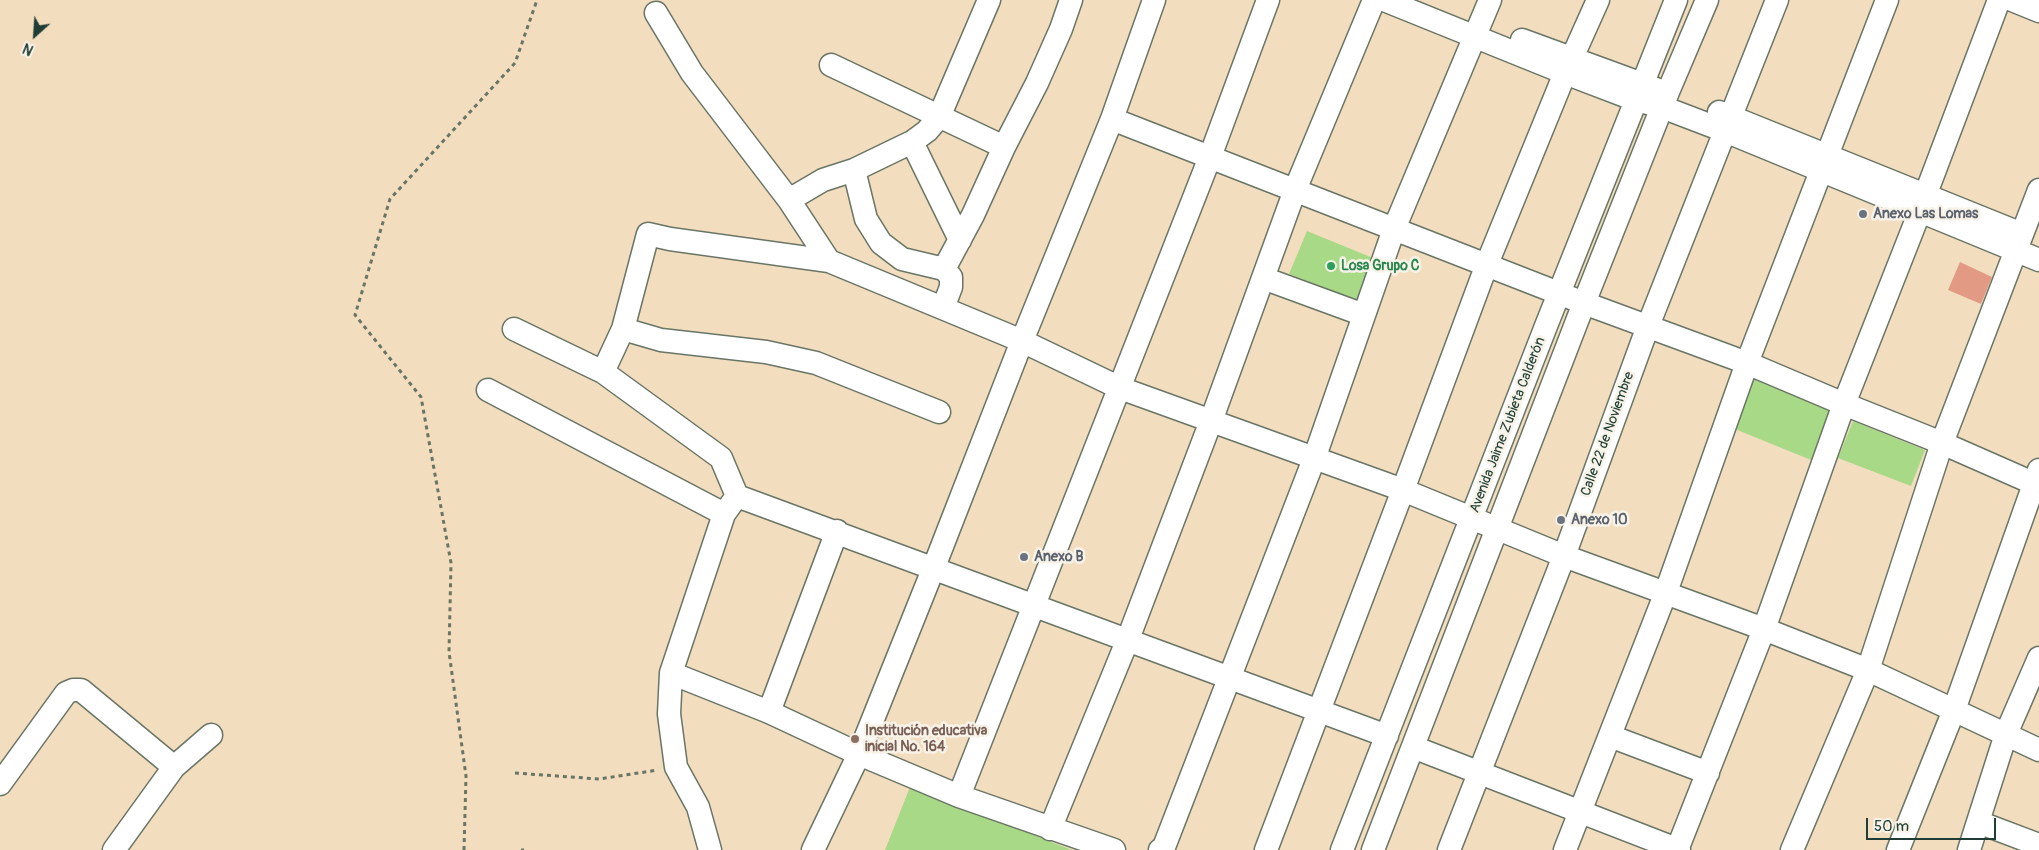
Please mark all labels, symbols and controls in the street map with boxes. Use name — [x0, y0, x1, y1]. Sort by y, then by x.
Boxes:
north arrow — [10, 10, 60, 60]
text: N — [20, 39, 36, 59]
place label: Anexo Las Lomas — [1873, 206, 1978, 222]
marker: Anexo Las Lomas — [1857, 208, 1869, 220]
place label: Losa Grupo C — [1341, 258, 1419, 274]
marker: Losa Grupo C — [1325, 260, 1337, 272]
street label: Avenida Jaime Zubieta Calderón — [1467, 335, 1549, 515]
street label: Calle 22 de Noviembre — [1578, 370, 1638, 498]
place label: Anexo 10 — [1571, 512, 1628, 528]
marker: Anexo 10 — [1555, 514, 1567, 526]
place label: Anexo B — [1034, 549, 1083, 565]
marker: Anexo B — [1018, 551, 1030, 563]
place label: Institución educativa inicial No. 164 — [865, 723, 987, 756]
marker: Institución educativa inicial No. 164 — [849, 733, 861, 745]
scale bar — [1869, 808, 1999, 840]
text: 50 m — [1874, 817, 1909, 836]

